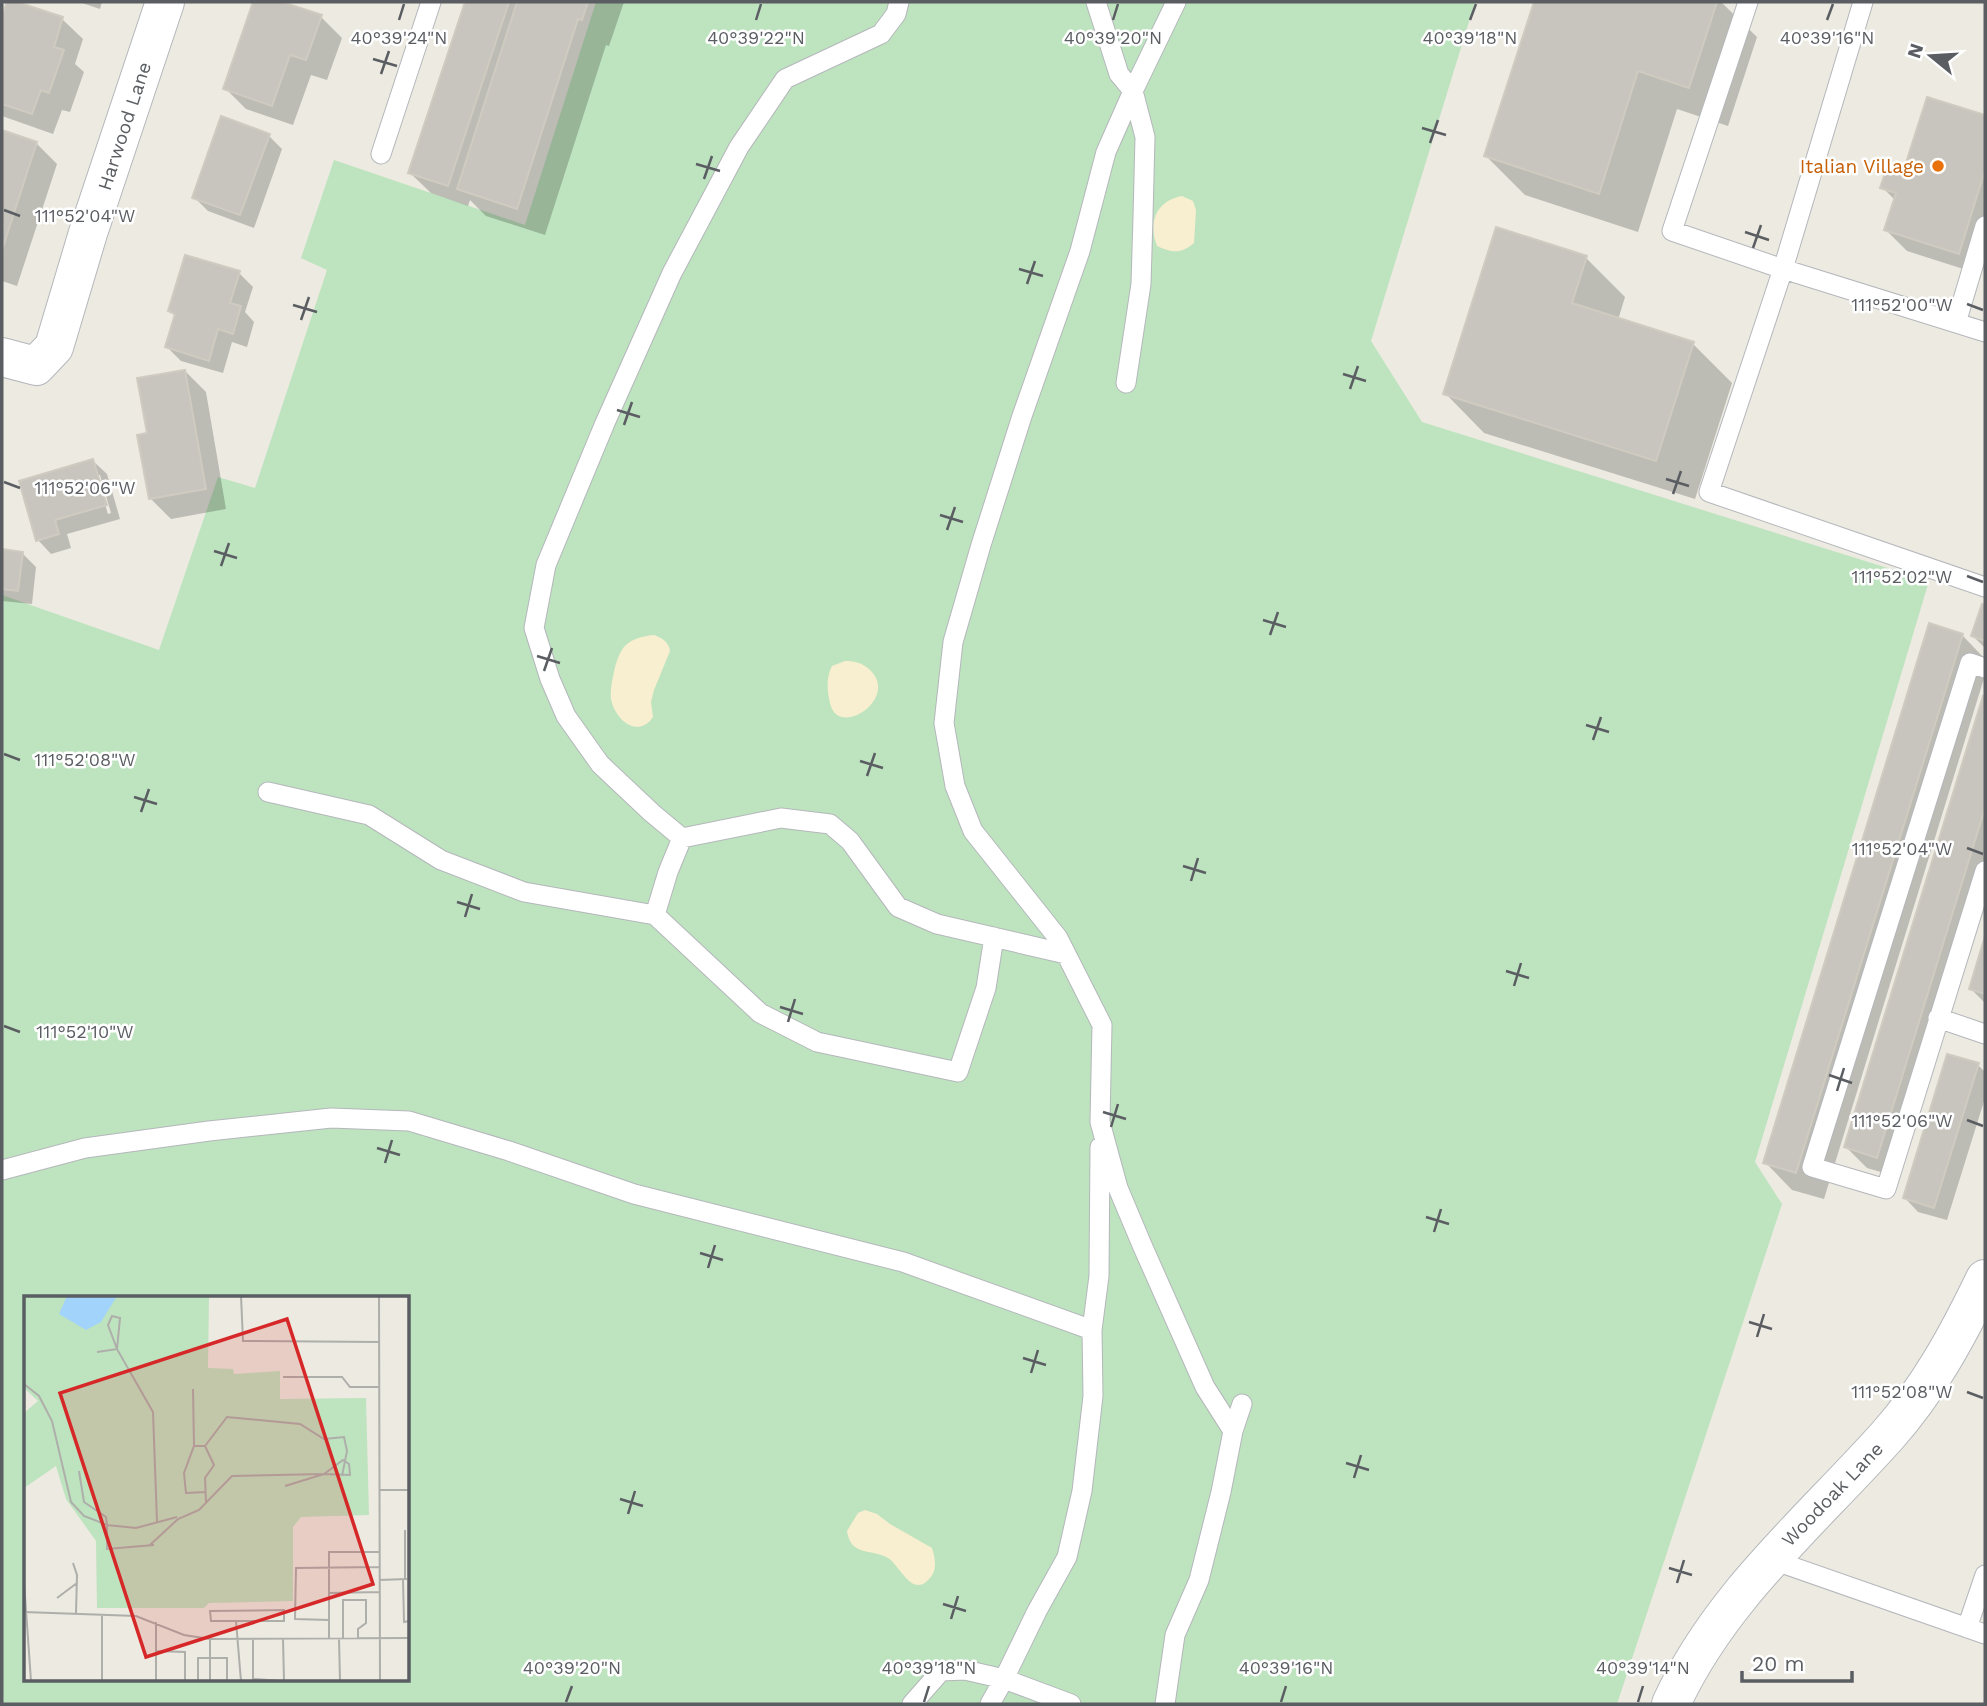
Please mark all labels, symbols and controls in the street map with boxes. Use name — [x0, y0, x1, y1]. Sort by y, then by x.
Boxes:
north arrow — [1896, 21, 1966, 91]
text: 40°39'24"N — [351, 27, 447, 48]
text: 40°39'22"N — [707, 27, 805, 48]
text: 40°39'20"N — [1064, 27, 1162, 48]
text: 40°39'18"N — [1423, 27, 1517, 48]
text: 40°39'16"N — [1780, 27, 1874, 48]
text: N — [1902, 41, 1928, 61]
street label: Harwood Lane — [93, 59, 156, 193]
place label: Italian Village — [1800, 155, 1924, 178]
marker: Italian Village — [1930, 158, 1946, 174]
text: 111°52'04"W — [35, 205, 135, 226]
text: 111°52'00"W — [1851, 294, 1953, 315]
text: 111°52'06"W — [34, 477, 136, 498]
text: 111°52'02"W — [1852, 566, 1952, 587]
text: 111°52'08"W — [34, 749, 136, 770]
text: 111°52'04"W — [1852, 838, 1952, 859]
text: 111°52'10"W — [36, 1021, 134, 1042]
text: 111°52'06"W — [1851, 1110, 1953, 1131]
inset map — [24, 1296, 410, 1682]
text: 111°52'08"W — [1851, 1381, 1953, 1402]
street label: Woodoak Lane — [1777, 1437, 1888, 1551]
scale bar — [1742, 1640, 1852, 1684]
text: 20 m — [1752, 1651, 1804, 1676]
text: 40°39'20"N — [523, 1657, 621, 1678]
text: 40°39'18"N — [882, 1657, 976, 1678]
text: 40°39'16"N — [1239, 1657, 1333, 1678]
text: 40°39'14"N — [1596, 1657, 1690, 1678]

